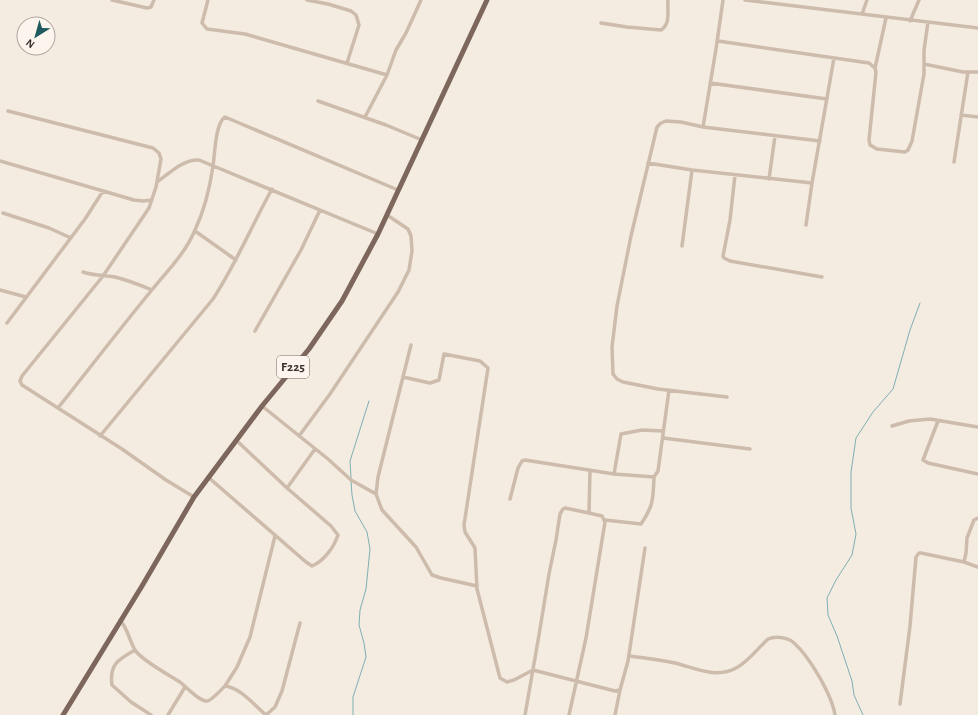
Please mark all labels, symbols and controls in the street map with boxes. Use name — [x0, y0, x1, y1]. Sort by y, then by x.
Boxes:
north arrow — [16, 16, 56, 56]
text: N — [24, 37, 37, 50]
road number: F225 — [277, 356, 309, 378]

